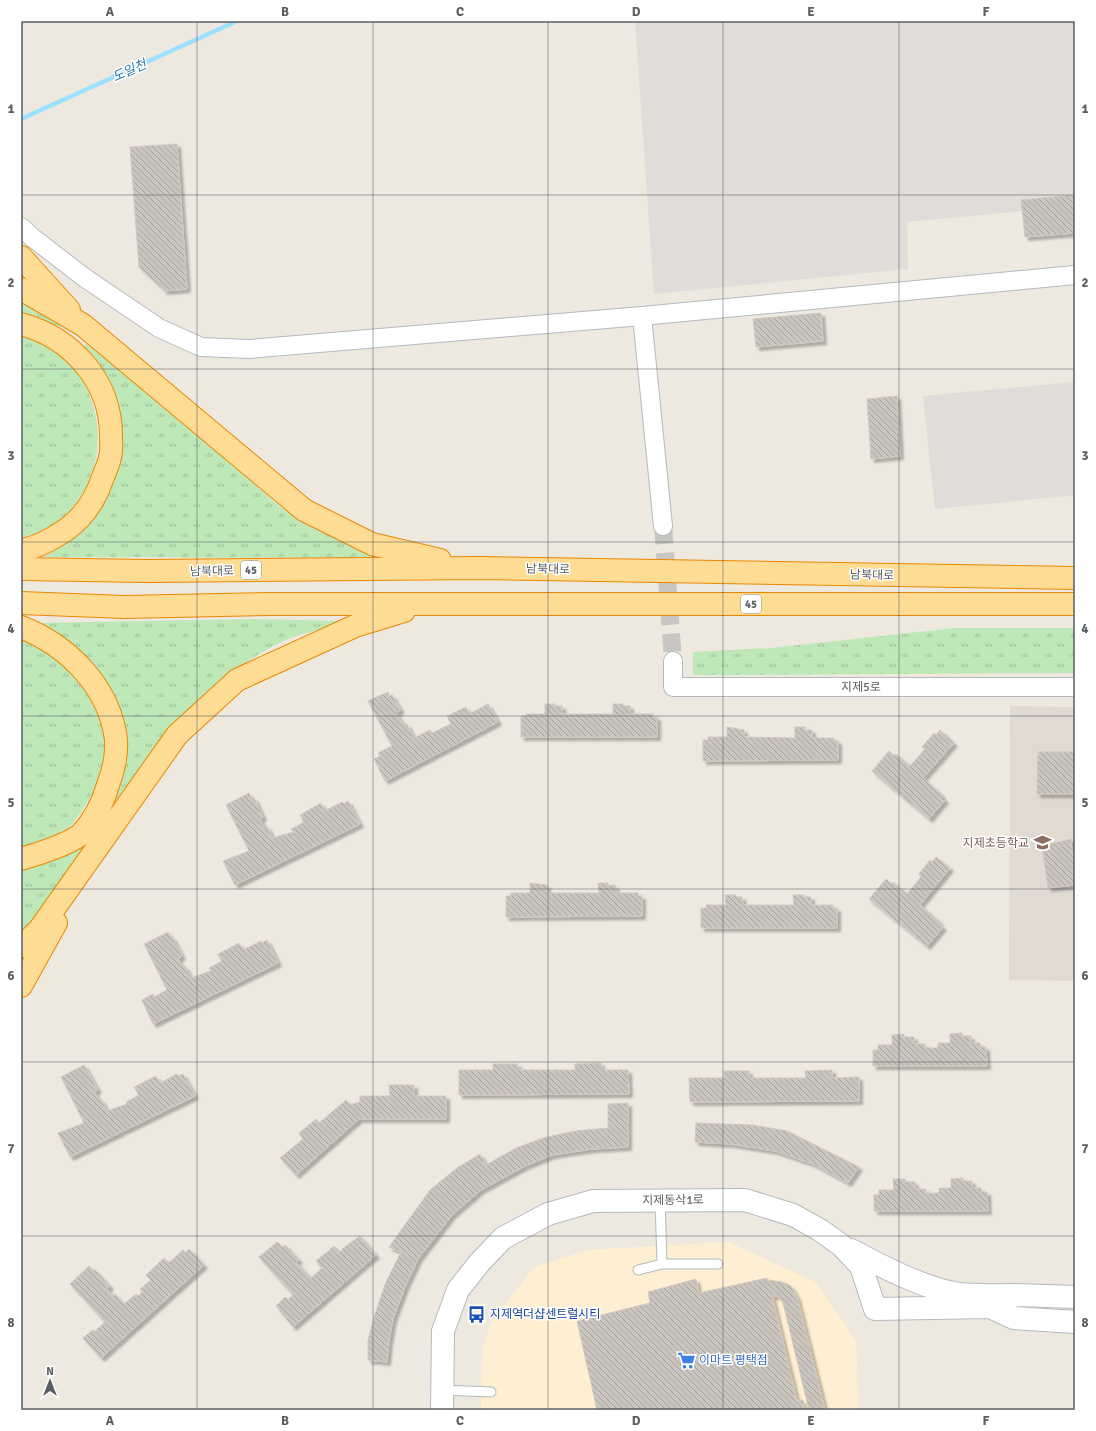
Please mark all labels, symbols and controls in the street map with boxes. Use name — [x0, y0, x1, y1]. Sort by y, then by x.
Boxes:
text: A — [106, 4, 115, 20]
text: B — [281, 4, 289, 20]
text: C — [456, 4, 464, 20]
text: D — [632, 4, 641, 20]
text: E — [807, 4, 815, 20]
text: F — [983, 4, 990, 20]
water label: 도일천 — [110, 56, 150, 86]
text: 1 — [7, 101, 15, 117]
text: 1 — [1081, 101, 1089, 117]
text: 2 — [7, 275, 15, 291]
text: 2 — [1081, 275, 1089, 291]
text: 3 — [7, 448, 15, 464]
text: 3 — [1081, 448, 1089, 464]
road number: 45 — [241, 561, 261, 579]
street label: 남북대로 — [526, 562, 570, 577]
street label: 남북대로 — [190, 564, 234, 579]
street label: 남북대로 — [850, 568, 894, 583]
road number: 45 — [741, 595, 761, 613]
text: 4 — [7, 621, 15, 637]
text: 4 — [1081, 621, 1089, 637]
street label: 지제5로 — [841, 680, 881, 695]
text: 5 — [7, 795, 15, 811]
text: 5 — [1081, 795, 1089, 811]
school or university icon: 지제초등학교 — [1032, 833, 1052, 853]
place label: 지제초등학교 — [963, 836, 1029, 851]
text: 6 — [7, 968, 15, 984]
text: 6 — [1081, 968, 1089, 984]
text: 7 — [7, 1141, 15, 1157]
text: 7 — [1081, 1141, 1089, 1157]
street label: 지제동삭1로 — [642, 1192, 704, 1209]
bus stop icon: 지제역더샵센트럴시티 — [467, 1304, 487, 1324]
place label: 지제역더샵센트럴시티 — [490, 1307, 600, 1322]
text: 8 — [7, 1315, 15, 1331]
text: 8 — [1081, 1315, 1089, 1331]
supermarket icon: 이마트 평택점 — [676, 1350, 696, 1370]
place label: 이마트 평택점 — [699, 1353, 768, 1368]
north arrow — [30, 1361, 70, 1401]
text: N — [46, 1365, 54, 1378]
text: A — [106, 1413, 115, 1429]
text: B — [281, 1413, 289, 1429]
text: C — [456, 1413, 464, 1429]
text: D — [632, 1413, 641, 1429]
text: E — [807, 1413, 815, 1429]
text: F — [983, 1413, 990, 1429]

